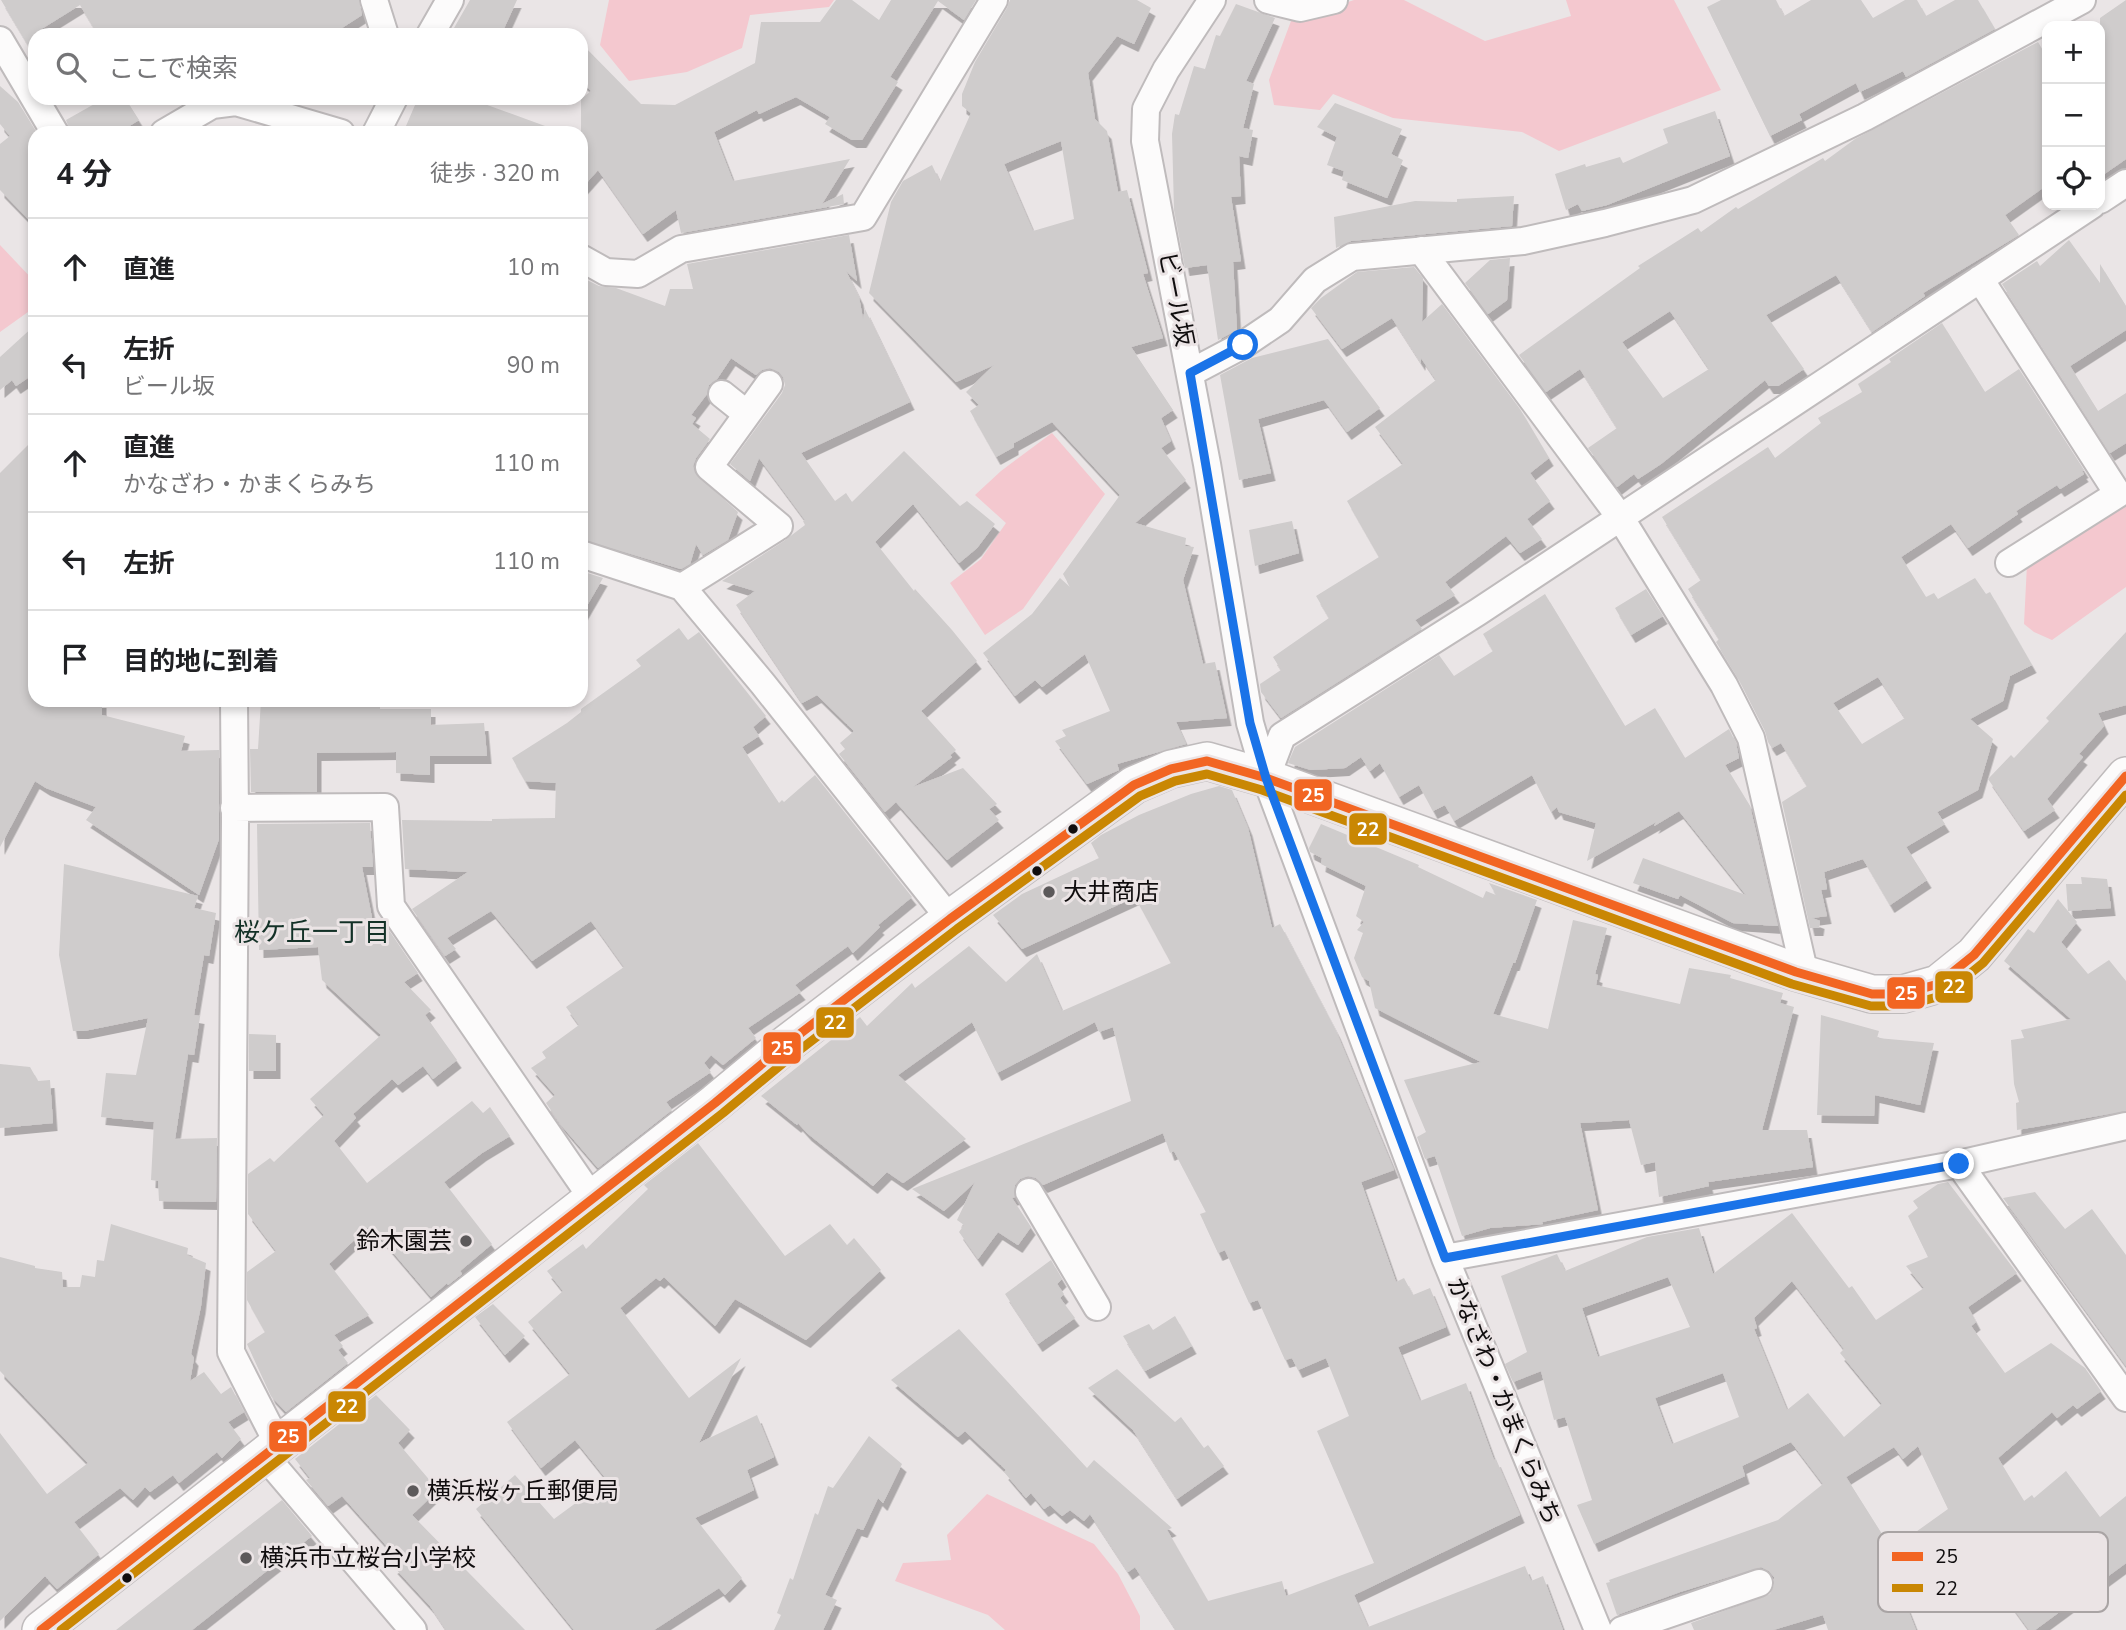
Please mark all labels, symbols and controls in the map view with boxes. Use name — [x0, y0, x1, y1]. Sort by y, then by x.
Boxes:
map controls — [2042, 21, 2105, 210]
button: + — [2042, 21, 2105, 84]
search box — [28, 28, 588, 105]
icon: search — [52, 48, 90, 86]
text: ここで検索 — [108, 51, 238, 86]
button: − — [2042, 84, 2105, 147]
button: locate — [2042, 147, 2105, 210]
text: 4 分 — [56, 154, 112, 195]
text: 徒歩 · 320 m — [430, 158, 560, 189]
icon: ahead — [56, 248, 94, 286]
street label: ビール坂 — [1151, 249, 1201, 349]
text: 直進 — [123, 252, 175, 287]
text: 10 m — [507, 252, 560, 283]
route start — [1227, 329, 1258, 360]
text: 左折 — [123, 332, 175, 367]
icon: left — [56, 346, 94, 384]
text: 90 m — [507, 350, 560, 381]
text: ビール坂 — [123, 371, 215, 402]
text: 直進 — [123, 430, 175, 465]
icon: ahead — [56, 444, 94, 482]
text: 110 m — [493, 448, 560, 479]
text: かなざわ・かまくらみち — [123, 469, 376, 500]
icon: left — [56, 542, 94, 580]
text: 左折 — [123, 546, 175, 581]
text: 110 m — [493, 546, 560, 577]
icon: arrive — [56, 640, 94, 678]
text: 目的地に到着 — [123, 644, 279, 679]
line badge: 25 — [1293, 778, 1333, 812]
text: 25 — [1302, 783, 1324, 809]
line badge: 22 — [1348, 812, 1388, 846]
text: 22 — [1357, 817, 1379, 843]
unlabelled marker — [1066, 822, 1080, 836]
unlabelled marker — [1030, 864, 1044, 878]
place label: 大井商店 — [1063, 876, 1159, 908]
marker: 大井商店 — [1041, 884, 1057, 900]
district label: 桜ケ丘一丁目 — [234, 915, 390, 950]
line badge: 22 — [1934, 970, 1974, 1004]
text: 22 — [1943, 974, 1965, 1000]
line badge: 25 — [1886, 976, 1926, 1010]
text: 25 — [1895, 981, 1917, 1007]
line badge: 22 — [815, 1006, 855, 1039]
text: 22 — [824, 1010, 846, 1036]
line badge: 25 — [762, 1031, 802, 1065]
text: 25 — [771, 1036, 793, 1062]
route end — [1943, 1148, 1974, 1179]
place label: 鈴木園芸 — [356, 1225, 452, 1257]
marker: 鈴木園芸 — [458, 1233, 474, 1249]
street label: かなざわ・かまくらみち — [1440, 1273, 1568, 1529]
line badge: 22 — [327, 1390, 367, 1423]
text: 22 — [336, 1394, 358, 1420]
line badge: 25 — [268, 1420, 308, 1453]
text: 25 — [277, 1424, 299, 1450]
place label: 横浜桜ヶ丘郵便局 — [427, 1475, 619, 1507]
marker: 横浜桜ヶ丘郵便局 — [405, 1483, 421, 1499]
legend — [1878, 1532, 2108, 1612]
place label: 横浜市立桜台小学校 — [260, 1542, 476, 1574]
text: 25 — [1935, 1544, 1958, 1570]
marker: 横浜市立桜台小学校 — [238, 1550, 254, 1566]
unlabelled marker — [120, 1571, 134, 1585]
text: 22 — [1935, 1576, 1958, 1602]

